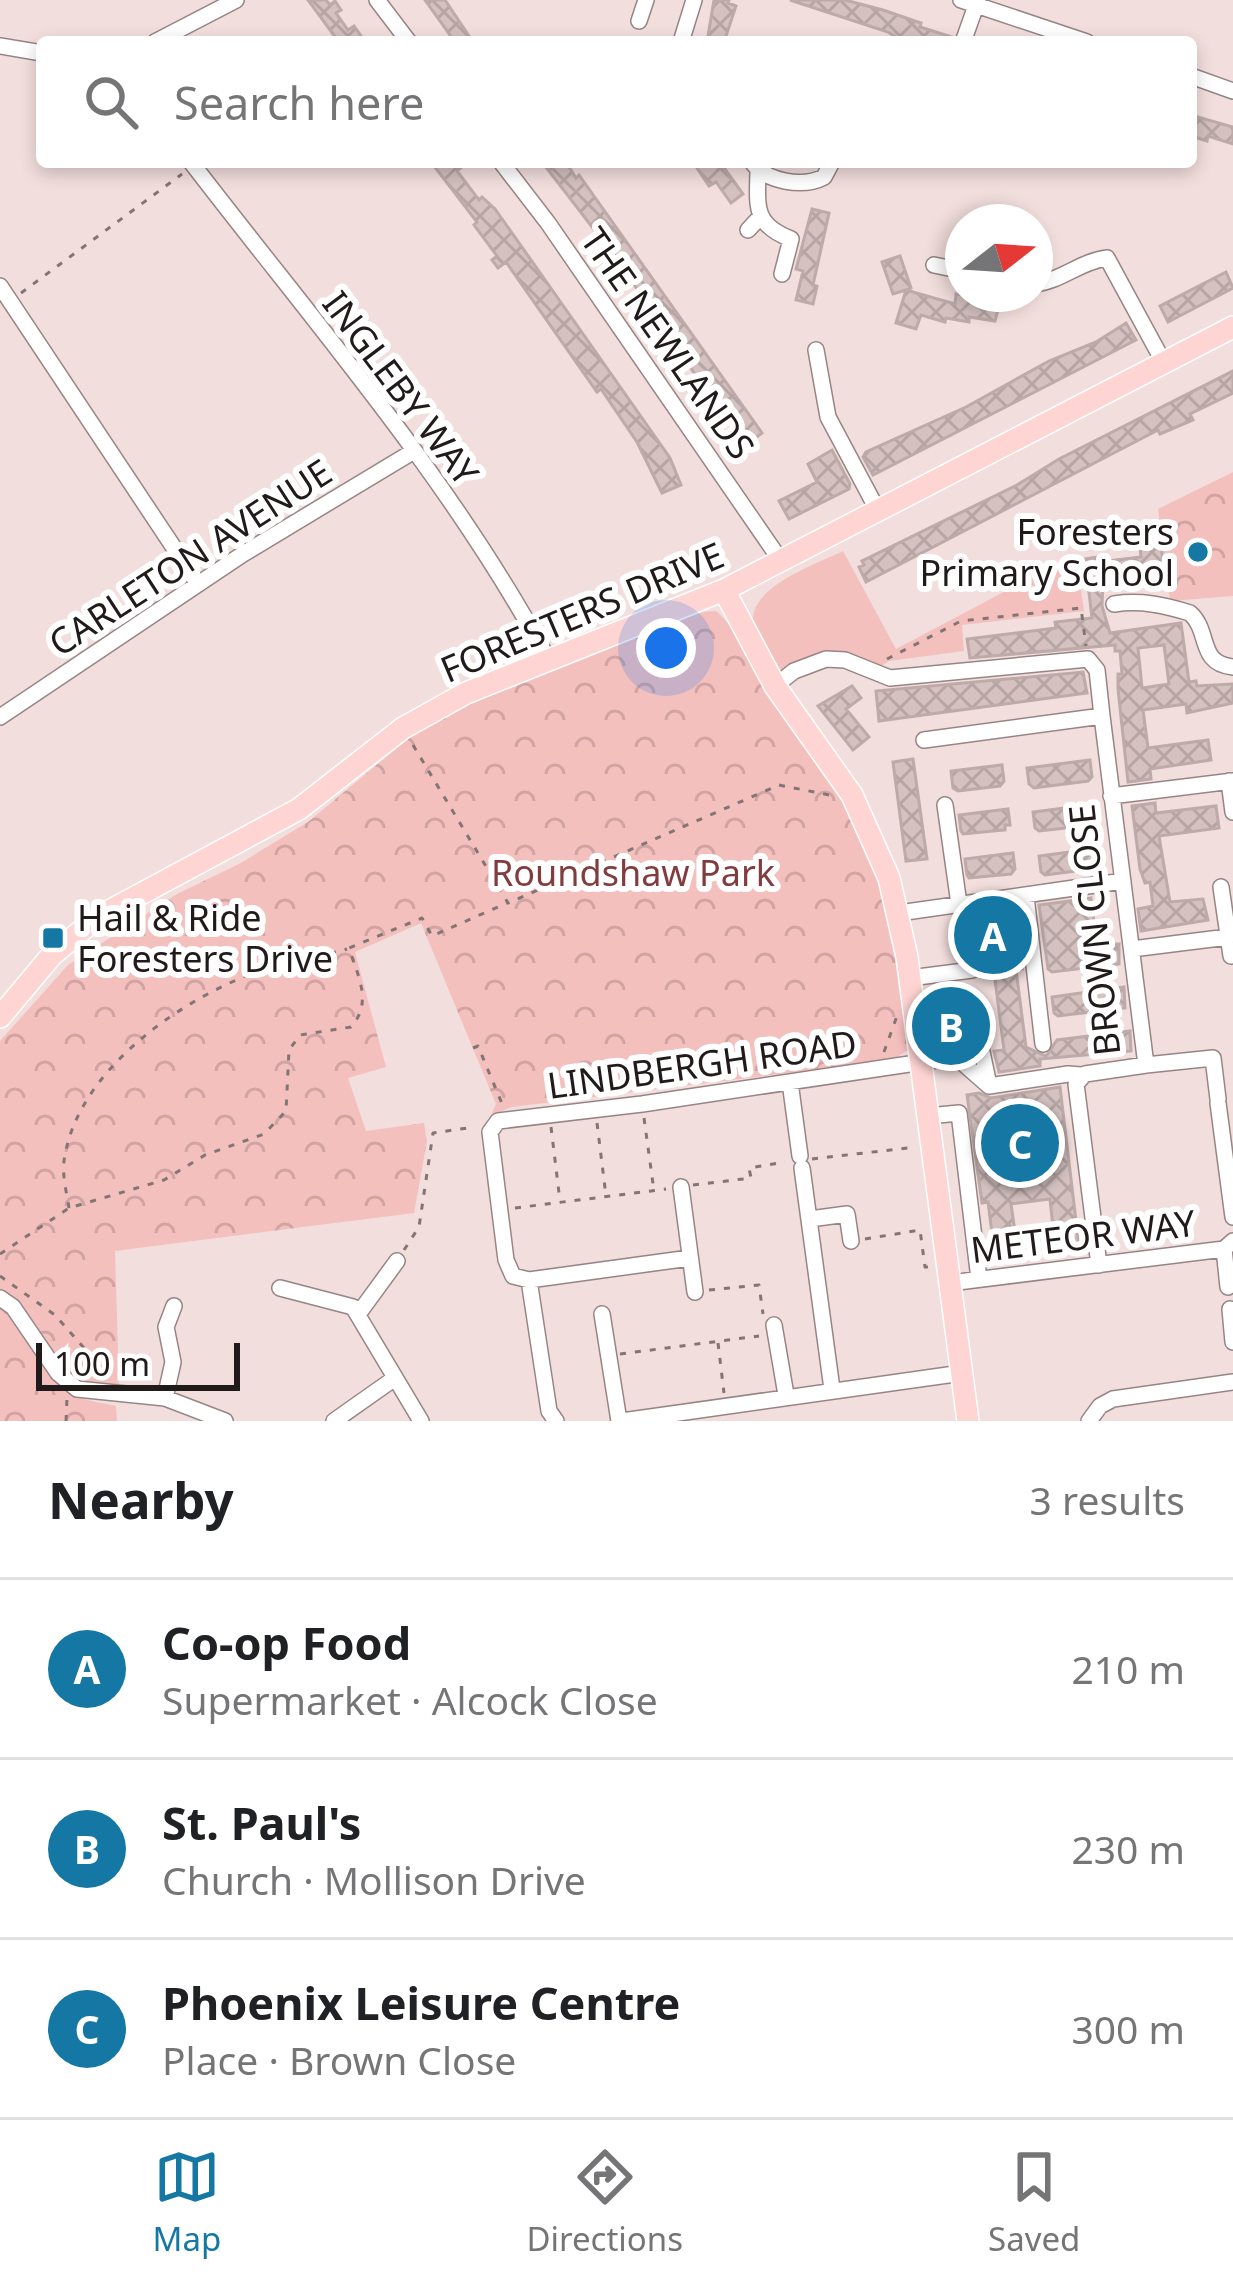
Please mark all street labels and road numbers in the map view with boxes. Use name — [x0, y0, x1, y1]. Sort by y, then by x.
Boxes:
street label: THE NEWLANDS — [570, 217, 766, 469]
street label: INGLEBY WAY — [312, 281, 490, 495]
street label: CARLETON AVENUE — [39, 447, 341, 667]
street label: FORESTERS DRIVE — [433, 530, 731, 694]
street label: BROWN CLOSE — [1056, 802, 1132, 1058]
street label: LINDBERGH ROAD — [544, 1018, 860, 1110]
street label: METEOR WAY — [968, 1198, 1199, 1274]

